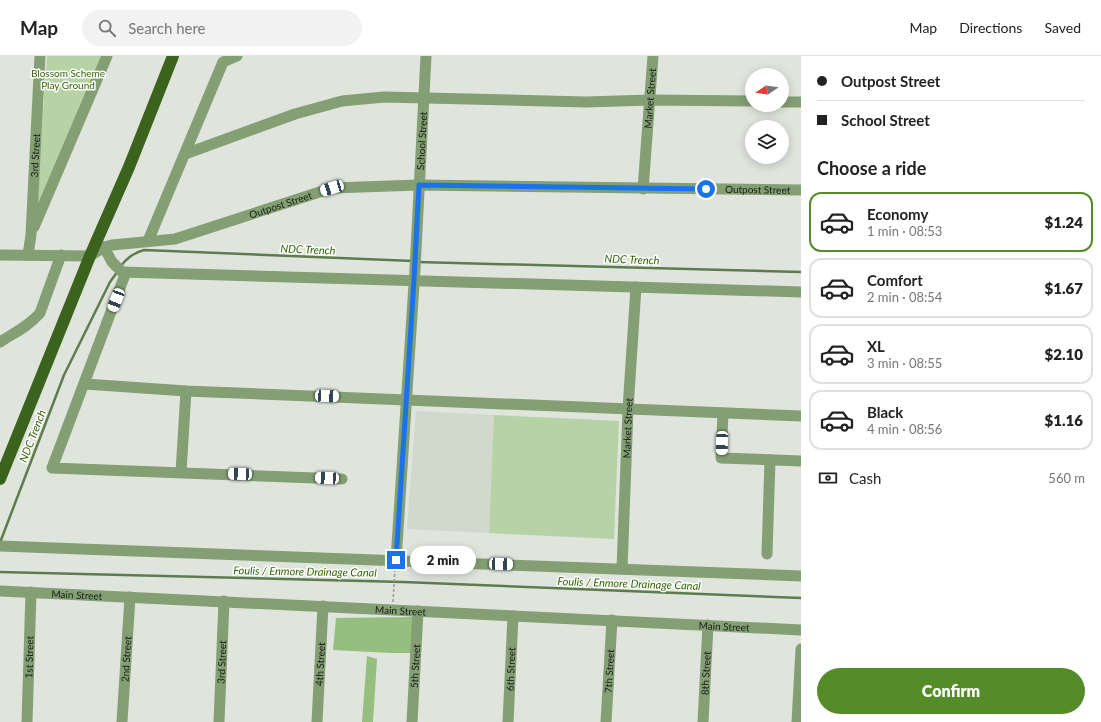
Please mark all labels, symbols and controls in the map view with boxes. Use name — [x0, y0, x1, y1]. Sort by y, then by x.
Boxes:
search box — [82, 10, 362, 46]
text: Map — [20, 16, 58, 39]
icon: search — [96, 17, 118, 39]
text: Search here — [128, 19, 206, 37]
text: Map — [910, 19, 937, 36]
text: Directions — [959, 19, 1022, 36]
text: Saved — [1044, 19, 1081, 36]
park label: Blossom Scheme Play Ground — [31, 67, 105, 91]
street label: Market Street — [642, 67, 658, 129]
north arrow — [745, 68, 789, 112]
map controls — [745, 68, 789, 164]
text: Outpost Street — [841, 72, 940, 90]
street label: School Street — [414, 111, 429, 170]
text: School Street — [841, 111, 930, 129]
button: layers — [745, 120, 789, 164]
street label: 3rd Street — [28, 133, 42, 177]
text: Choose a ride — [817, 157, 926, 179]
car — [319, 179, 345, 197]
route start — [697, 180, 715, 198]
street label: Outpost Street — [725, 183, 791, 196]
street label: Outpost Street — [248, 189, 314, 221]
icon: car — [819, 204, 855, 240]
text: Economy — [867, 205, 928, 223]
text: $1.24 — [1045, 213, 1083, 231]
text: 1 min · 08:53 — [867, 223, 942, 239]
water label: NDC Trench — [280, 242, 336, 256]
water label: NDC Trench — [604, 252, 660, 266]
icon: car — [819, 270, 855, 306]
text: Comfort — [867, 271, 923, 289]
text: $1.67 — [1045, 279, 1083, 297]
car — [106, 287, 126, 313]
text: 2 min · 08:54 — [867, 289, 942, 305]
icon: car — [819, 336, 855, 372]
text: XL — [867, 337, 885, 355]
text: $2.10 — [1045, 345, 1083, 363]
text: 3 min · 08:55 — [867, 355, 942, 371]
car — [315, 389, 339, 403]
street label: Market Street — [620, 397, 635, 458]
icon: car — [819, 402, 855, 438]
text: Black — [867, 403, 903, 421]
water label: NDC Trench — [16, 408, 48, 464]
text: $1.16 — [1045, 411, 1083, 429]
text: 4 min · 08:56 — [867, 421, 942, 437]
car — [716, 431, 728, 455]
icon: cash — [817, 467, 839, 489]
car — [228, 468, 252, 480]
text: Cash — [849, 469, 881, 487]
text: 560 m — [1048, 470, 1085, 486]
car — [315, 471, 339, 485]
callout: 2 min — [410, 546, 476, 574]
route end — [387, 551, 405, 569]
text: 2 min — [427, 552, 459, 568]
car — [489, 558, 513, 570]
water label: Foulis / Enmore Drainage Canal — [233, 563, 377, 579]
water label: Foulis / Enmore Drainage Canal — [557, 574, 701, 592]
street label: Main Street — [51, 588, 103, 602]
street label: Main Street — [375, 603, 427, 618]
street label: Main Street — [698, 619, 750, 634]
street label: 1st Street — [22, 635, 36, 679]
street label: 2nd Street — [119, 635, 134, 682]
street label: 3rd Street — [215, 640, 228, 684]
street label: 4th Street — [313, 641, 327, 686]
street label: 5th Street — [408, 643, 422, 688]
street label: 6th Street — [503, 646, 518, 691]
street label: 7th Street — [602, 648, 616, 693]
street label: 8th Street — [698, 650, 713, 695]
button: Confirm — [817, 668, 1085, 714]

